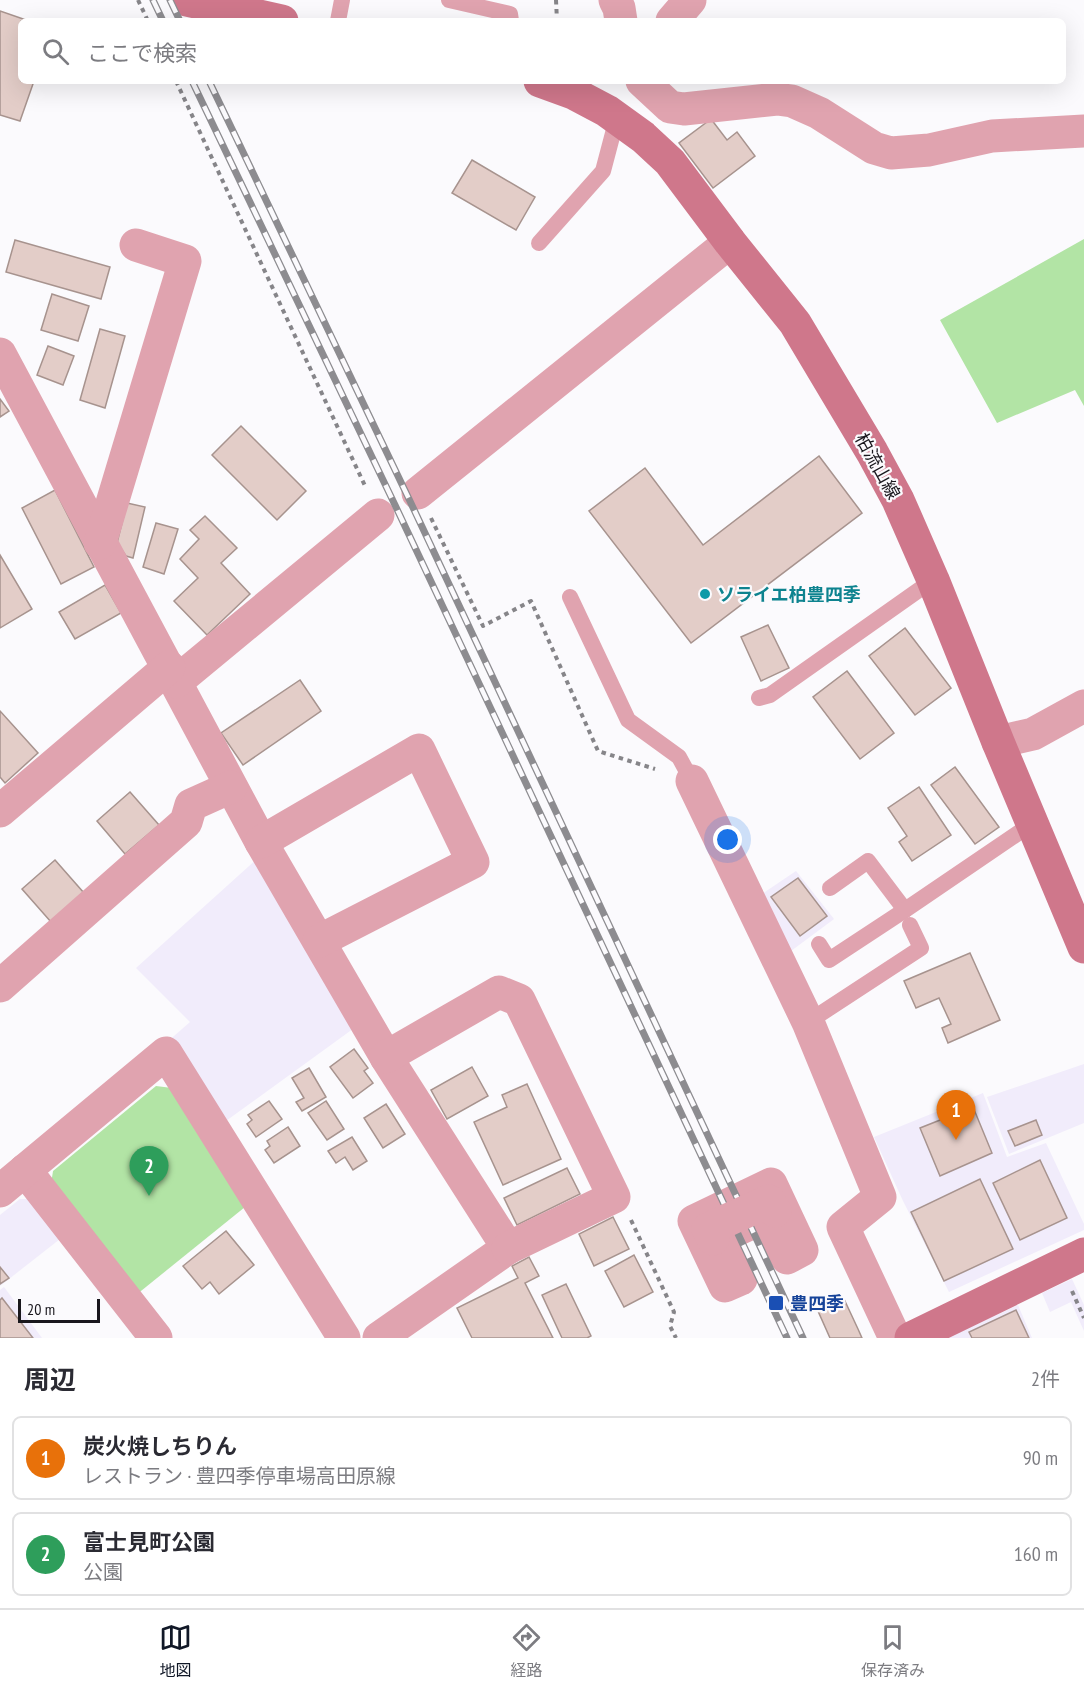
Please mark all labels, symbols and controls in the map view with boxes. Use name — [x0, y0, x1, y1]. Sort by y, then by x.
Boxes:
search box — [18, 18, 1066, 84]
icon: search — [39, 35, 72, 68]
text: ここで検索 — [87, 39, 197, 67]
street label: 柏流山線 — [850, 429, 906, 503]
place label: ソライエ柏豊四季 — [717, 583, 861, 606]
marker: ソライエ柏豊四季 — [698, 587, 712, 601]
your location — [713, 825, 742, 854]
pin: 1 — [936, 1090, 976, 1140]
pin: 2 — [130, 1146, 168, 1196]
place label: 豊四季 — [790, 1292, 844, 1315]
marker: 豊四季 — [767, 1294, 785, 1312]
scale bar — [18, 1296, 100, 1324]
text: 20 m — [27, 1299, 55, 1319]
text: 周辺 — [24, 1363, 76, 1396]
text: 2件 — [1031, 1366, 1060, 1392]
text: 炭火焼しちりん — [83, 1432, 237, 1460]
text: 1 — [41, 1445, 50, 1471]
text: 90 m — [1023, 1445, 1058, 1471]
text: レストラン · 豊四季停車場高田原線 — [83, 1463, 396, 1489]
text: 富士見町公園 — [83, 1528, 215, 1556]
text: 2 — [41, 1541, 50, 1567]
text: 160 m — [1014, 1541, 1058, 1567]
text: 公園 — [83, 1559, 123, 1585]
tab: 地図 — [159, 1621, 192, 1681]
tab: 経路 — [510, 1621, 543, 1681]
tab: 保存済み — [861, 1621, 925, 1681]

